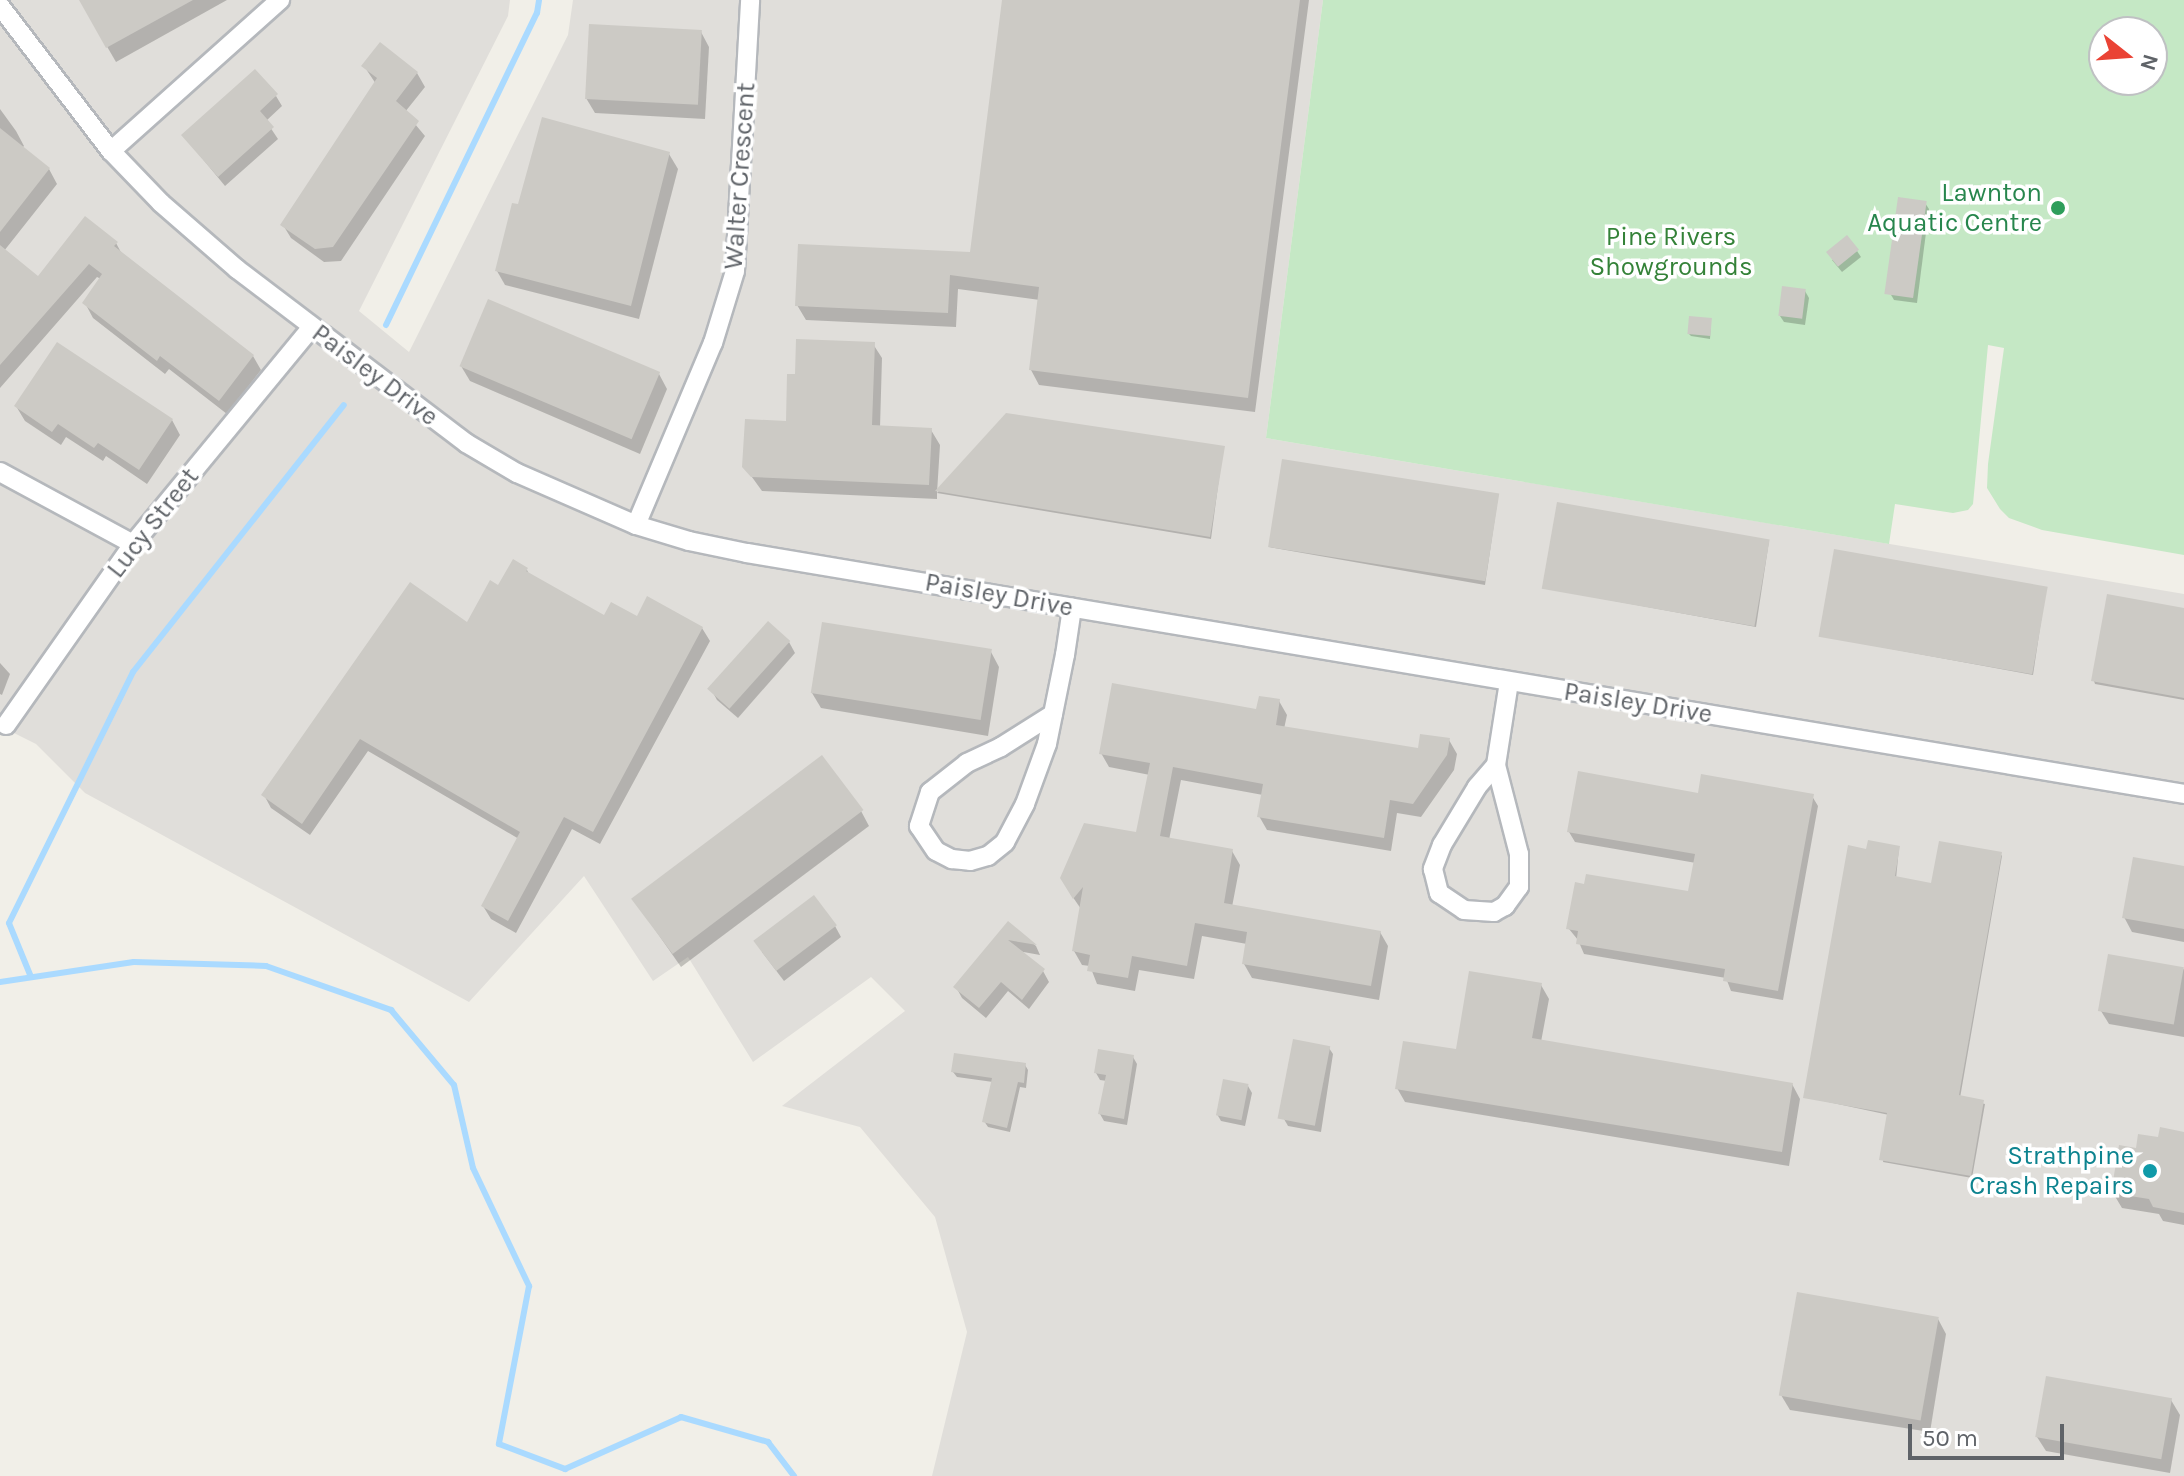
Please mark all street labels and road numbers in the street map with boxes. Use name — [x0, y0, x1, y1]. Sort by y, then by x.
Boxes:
street label: Walter Crescent — [718, 81, 762, 271]
street label: Paisley Drive — [306, 317, 444, 433]
street label: Lucy Street — [100, 462, 206, 584]
street label: Paisley Drive — [923, 567, 1075, 623]
street label: Paisley Drive — [1562, 676, 1714, 730]

